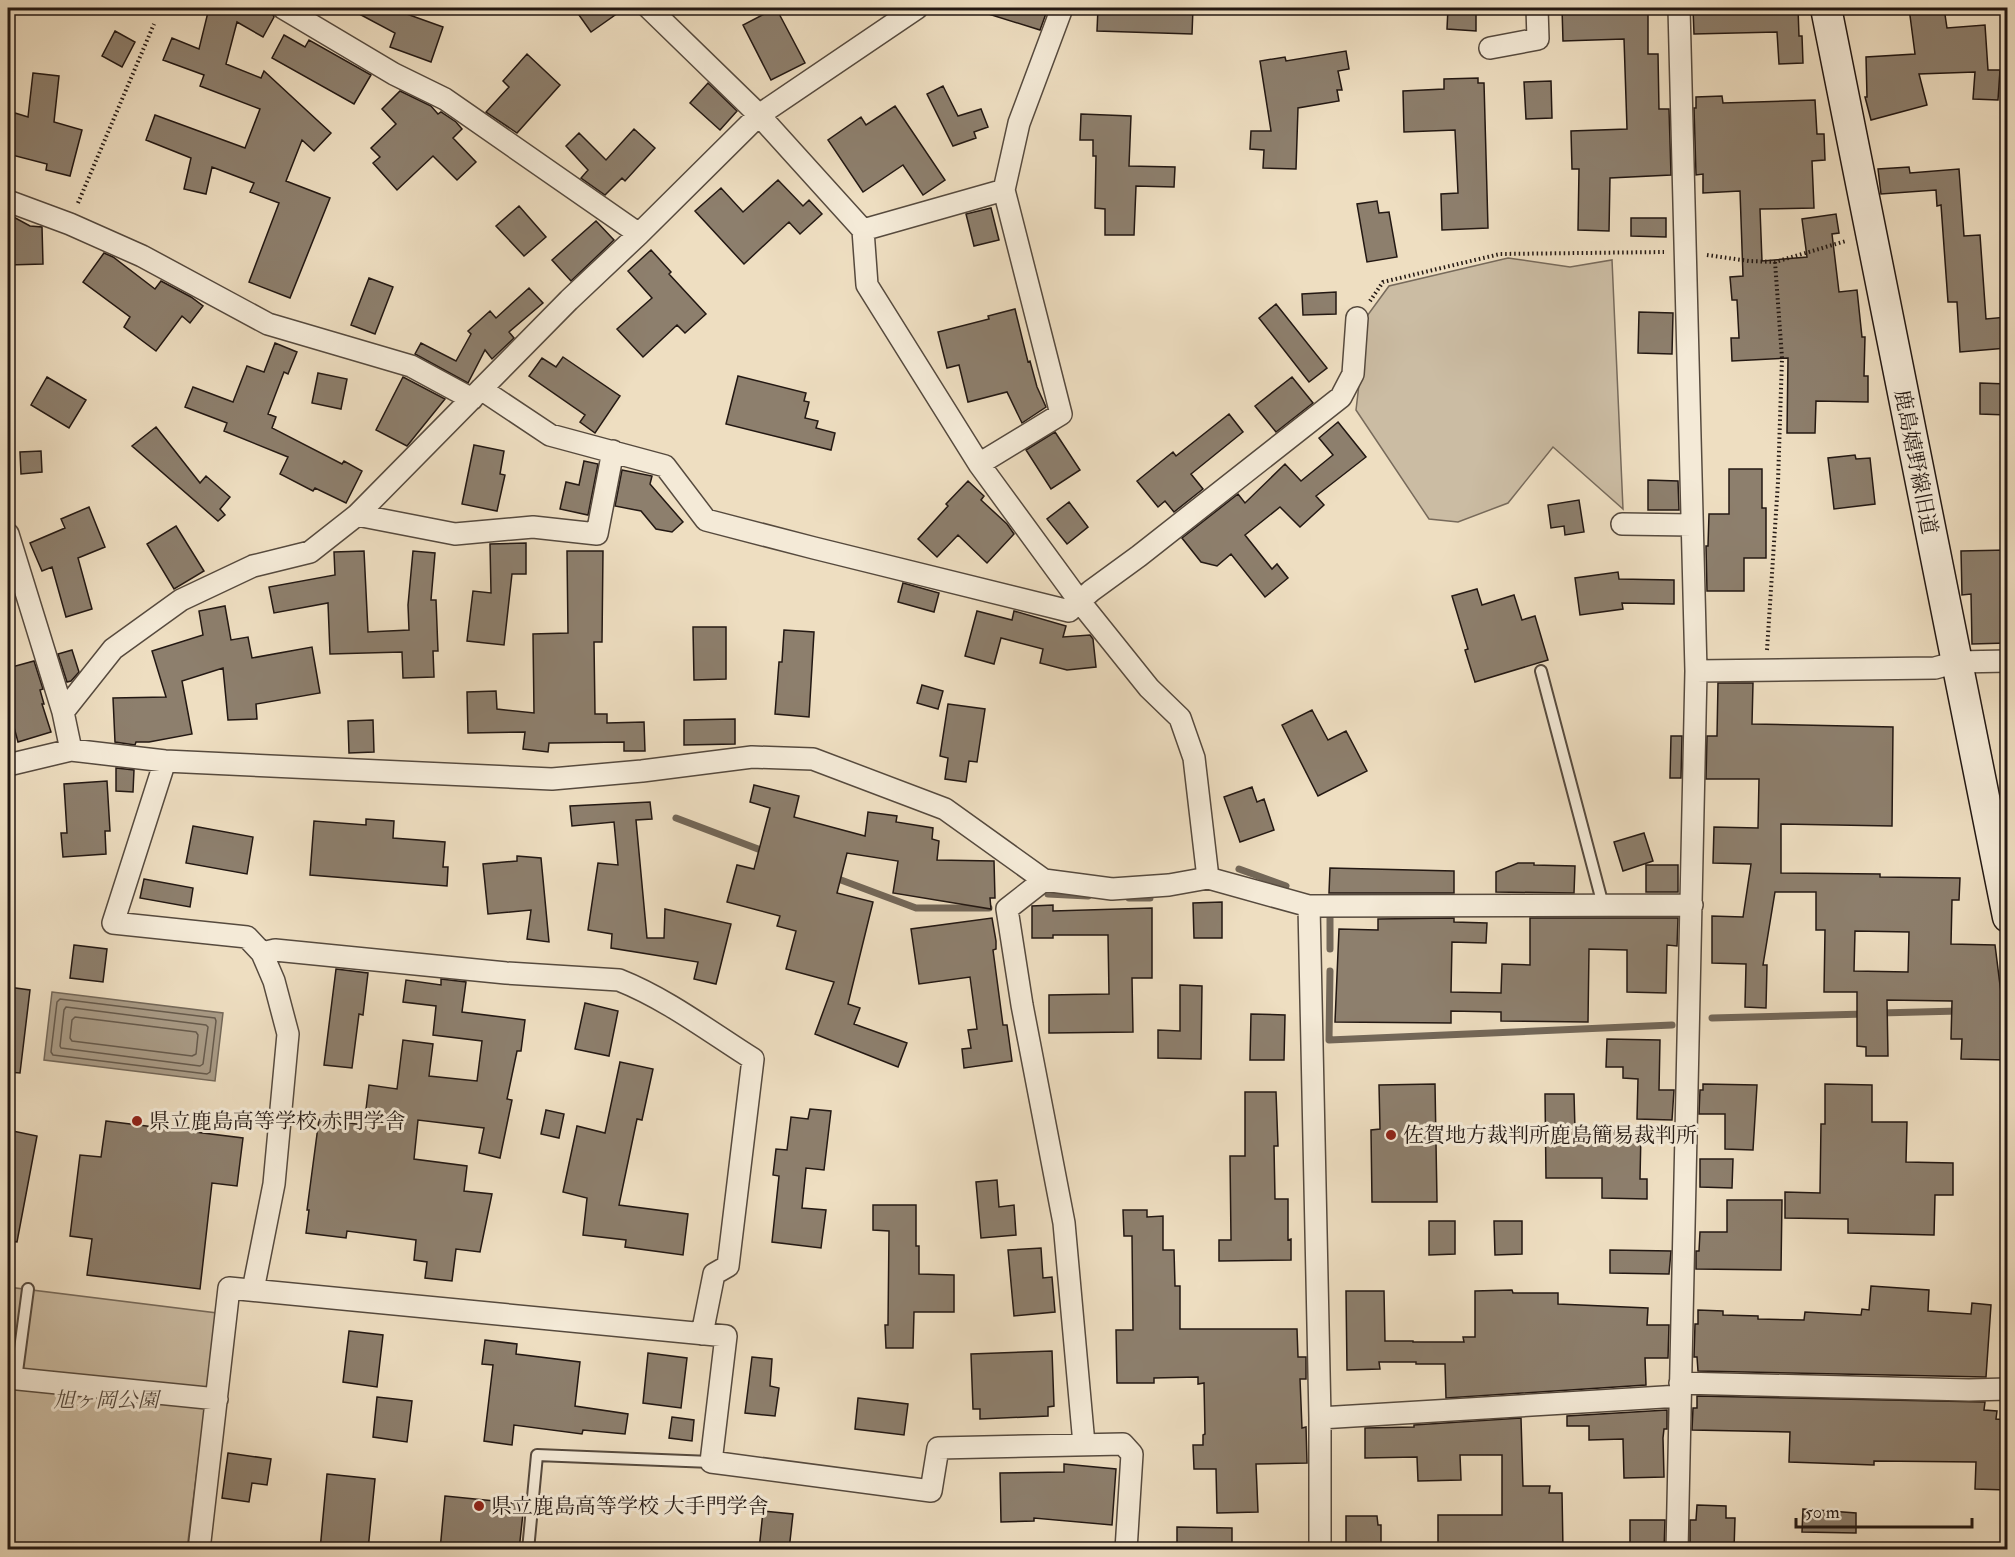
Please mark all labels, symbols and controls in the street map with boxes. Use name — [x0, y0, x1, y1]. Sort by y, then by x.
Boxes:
street label: 鹿島嬉野線旧道 — [1888, 387, 1943, 537]
place label: 県立鹿島高等学校 赤門学舎 — [149, 1108, 405, 1135]
marker: 県立鹿島高等学校 赤門学舎 — [130, 1114, 144, 1128]
place label: 佐賀地方裁判所鹿島簡易裁判所 — [1403, 1122, 1697, 1149]
marker: 佐賀地方裁判所鹿島簡易裁判所 — [1384, 1128, 1398, 1142]
park label: 旭ヶ岡公園 — [54, 1387, 161, 1414]
scale bar — [1796, 1491, 1972, 1529]
place label: 県立鹿島高等学校 大手門学舎 — [491, 1493, 768, 1520]
marker: 県立鹿島高等学校 大手門学舎 — [472, 1499, 486, 1513]
text: 50 m — [1805, 1501, 1840, 1524]

